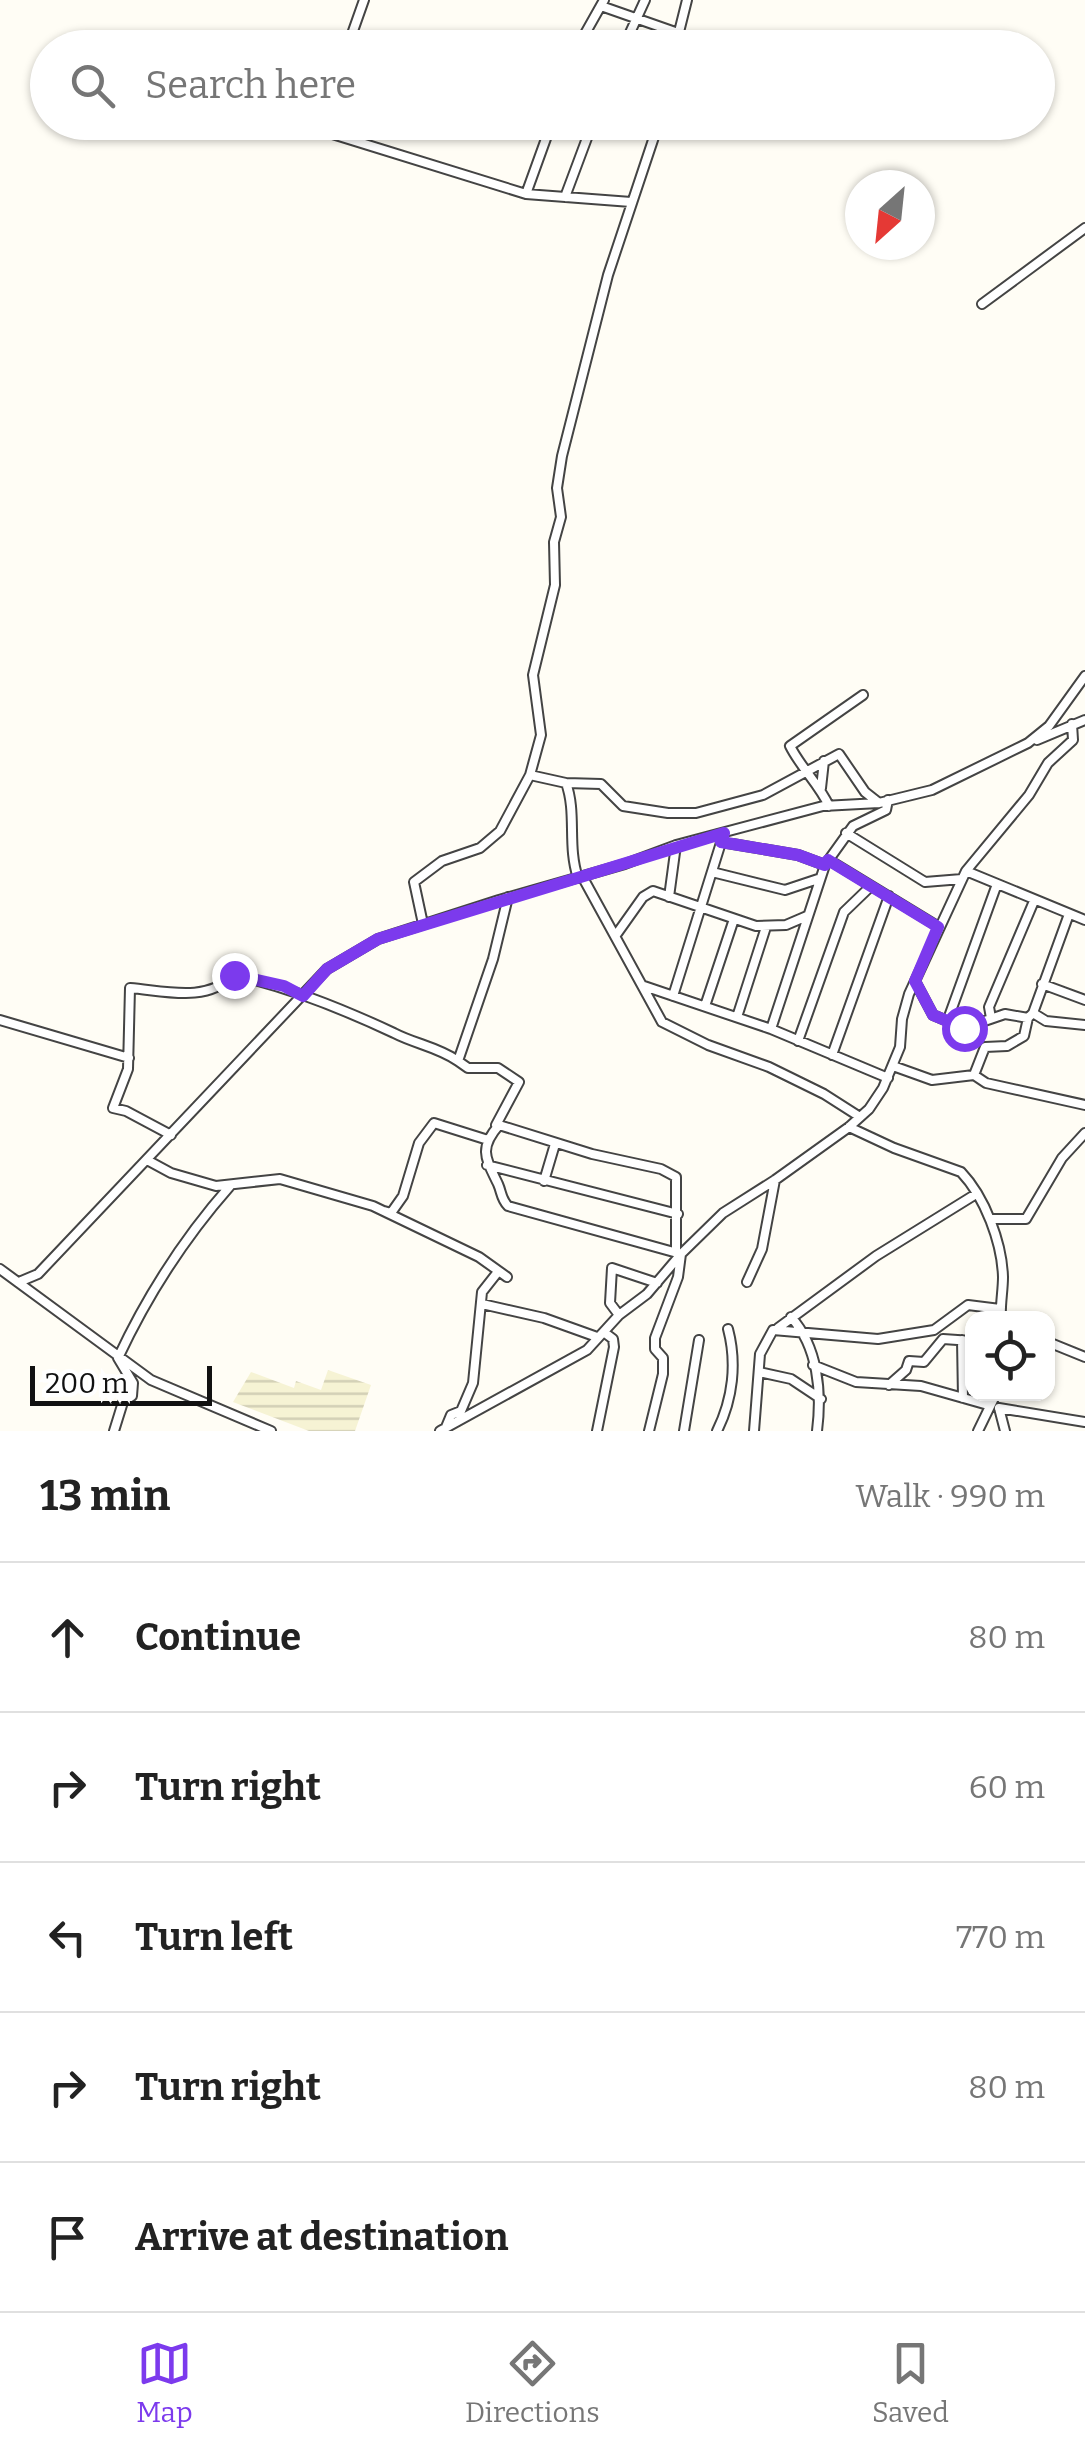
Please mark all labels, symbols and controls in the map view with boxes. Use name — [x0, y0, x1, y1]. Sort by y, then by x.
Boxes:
search box — [30, 30, 1055, 140]
icon: search — [65, 58, 120, 113]
text: Search here — [145, 62, 356, 108]
north arrow — [845, 170, 935, 260]
route end — [212, 953, 258, 999]
route start — [942, 1006, 988, 1052]
map controls — [965, 1311, 1055, 1401]
button: locate — [965, 1311, 1055, 1401]
scale bar — [30, 1361, 212, 1406]
text: 200 m — [45, 1367, 128, 1400]
text: 13 min — [40, 1471, 170, 1521]
text: Walk · 990 m — [856, 1477, 1045, 1515]
icon: ahead — [40, 1610, 95, 1665]
text: Continue — [135, 1614, 301, 1660]
text: 80 m — [968, 1618, 1045, 1656]
icon: right — [40, 1760, 95, 1815]
text: Turn right — [135, 1764, 321, 1810]
text: 60 m — [969, 1768, 1045, 1806]
icon: left — [40, 1910, 95, 1965]
text: Turn left — [135, 1914, 293, 1960]
text: 770 m — [956, 1918, 1045, 1956]
icon: right — [40, 2060, 95, 2115]
text: Turn right — [135, 2064, 321, 2110]
text: 80 m — [968, 2068, 1045, 2106]
icon: arrive — [40, 2210, 95, 2265]
text: Arrive at destination — [135, 2214, 508, 2260]
tab: Map — [136, 2336, 193, 2429]
tab: Directions — [465, 2336, 600, 2429]
tab: Saved — [872, 2336, 949, 2429]

